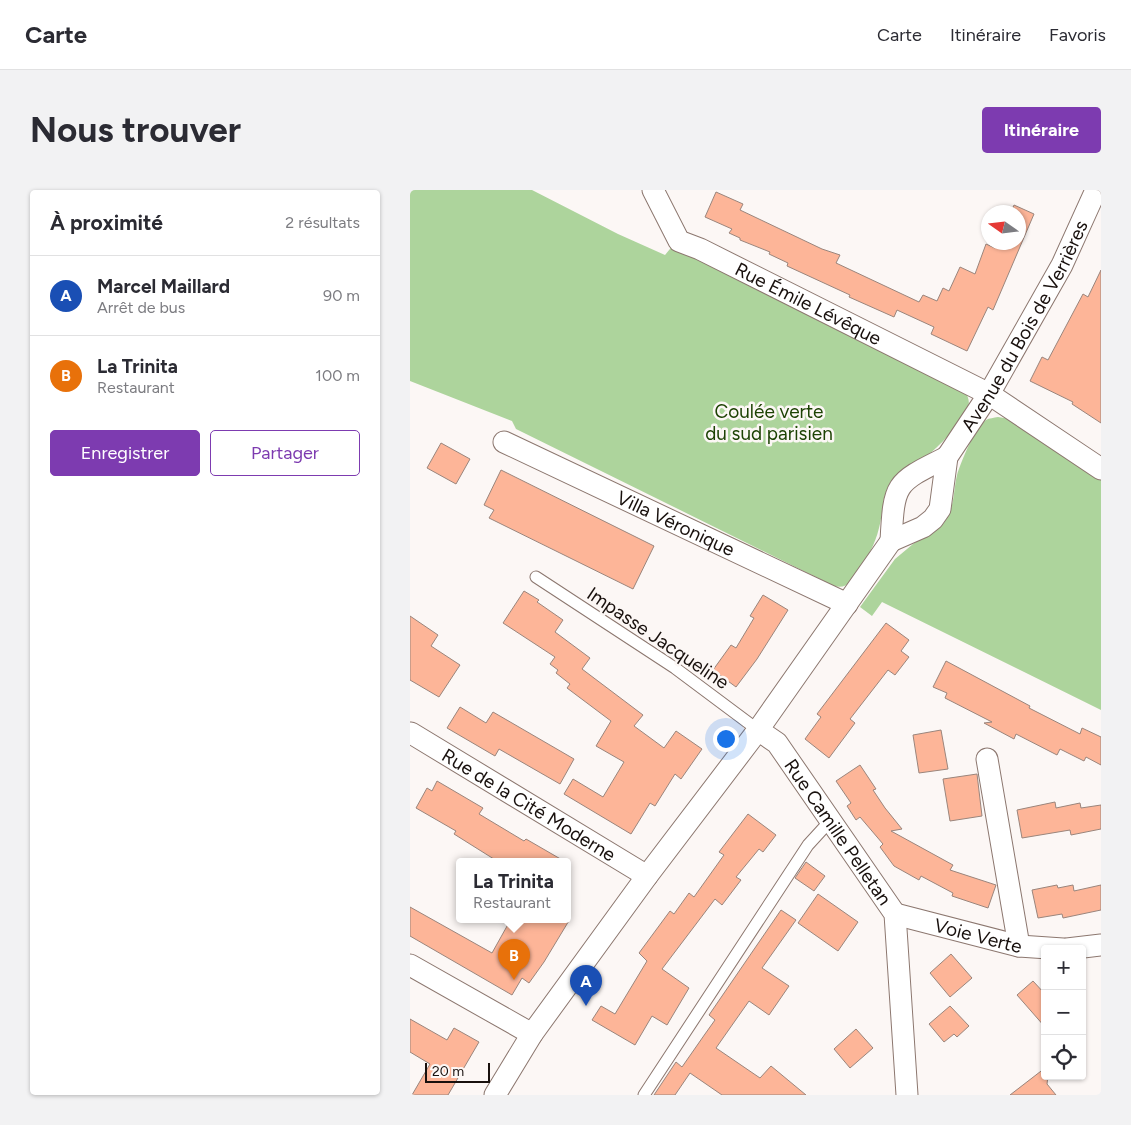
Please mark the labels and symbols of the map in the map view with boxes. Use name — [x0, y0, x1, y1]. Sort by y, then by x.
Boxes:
north arrow — [981, 205, 1026, 250]
street label: Avenue du Bois de Verrières — [956, 217, 1092, 436]
street label: Rue Émile Lévêque — [731, 257, 885, 350]
park label: Coulée verte du sud parisien — [705, 400, 833, 445]
street label: Villa Véronique — [613, 485, 738, 561]
street label: Impasse Jacqueline — [583, 582, 733, 694]
your location — [713, 726, 739, 752]
street label: Rue de la Cité Moderne — [438, 743, 620, 866]
street label: Rue Camille Pelletan — [780, 754, 897, 909]
street label: Voie Verte — [932, 913, 1025, 958]
pin: B — [498, 939, 530, 980]
pin: A — [570, 965, 602, 1006]
scale bar — [425, 1060, 490, 1083]

